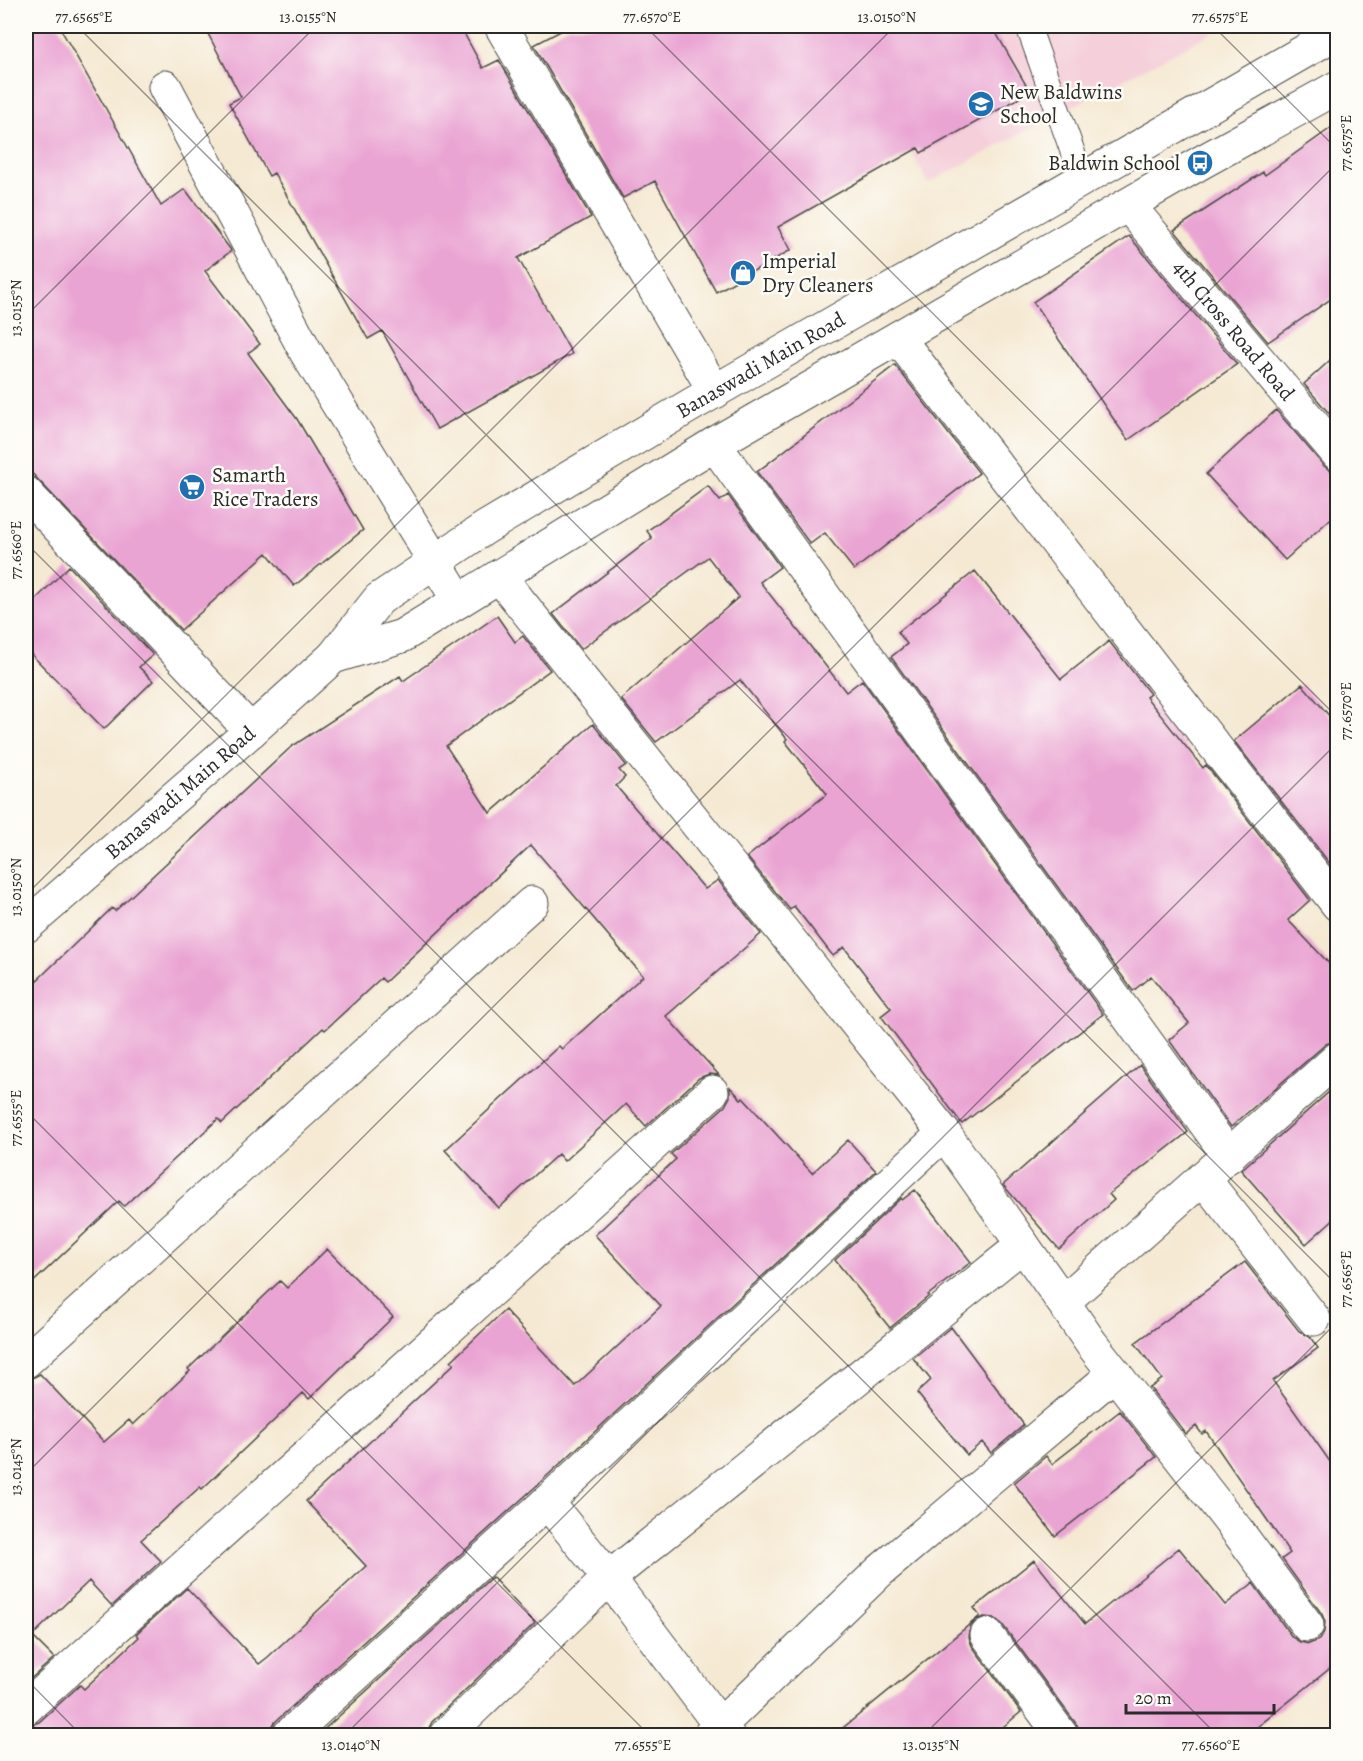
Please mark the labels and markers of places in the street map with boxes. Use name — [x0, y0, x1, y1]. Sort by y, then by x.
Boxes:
place label: New Baldwins School — [1000, 78, 1122, 130]
school or university icon: New Baldwins School — [966, 89, 996, 119]
bus stop icon: Baldwin School — [1185, 148, 1215, 178]
place label: Baldwin School — [1048, 149, 1180, 177]
place label: Imperial Dry Cleaners — [762, 247, 874, 299]
shop icon: Imperial Dry Cleaners — [728, 258, 758, 288]
place label: Samarth Rice Traders — [212, 461, 318, 513]
supermarket icon: Samarth Rice Traders — [177, 472, 207, 502]

